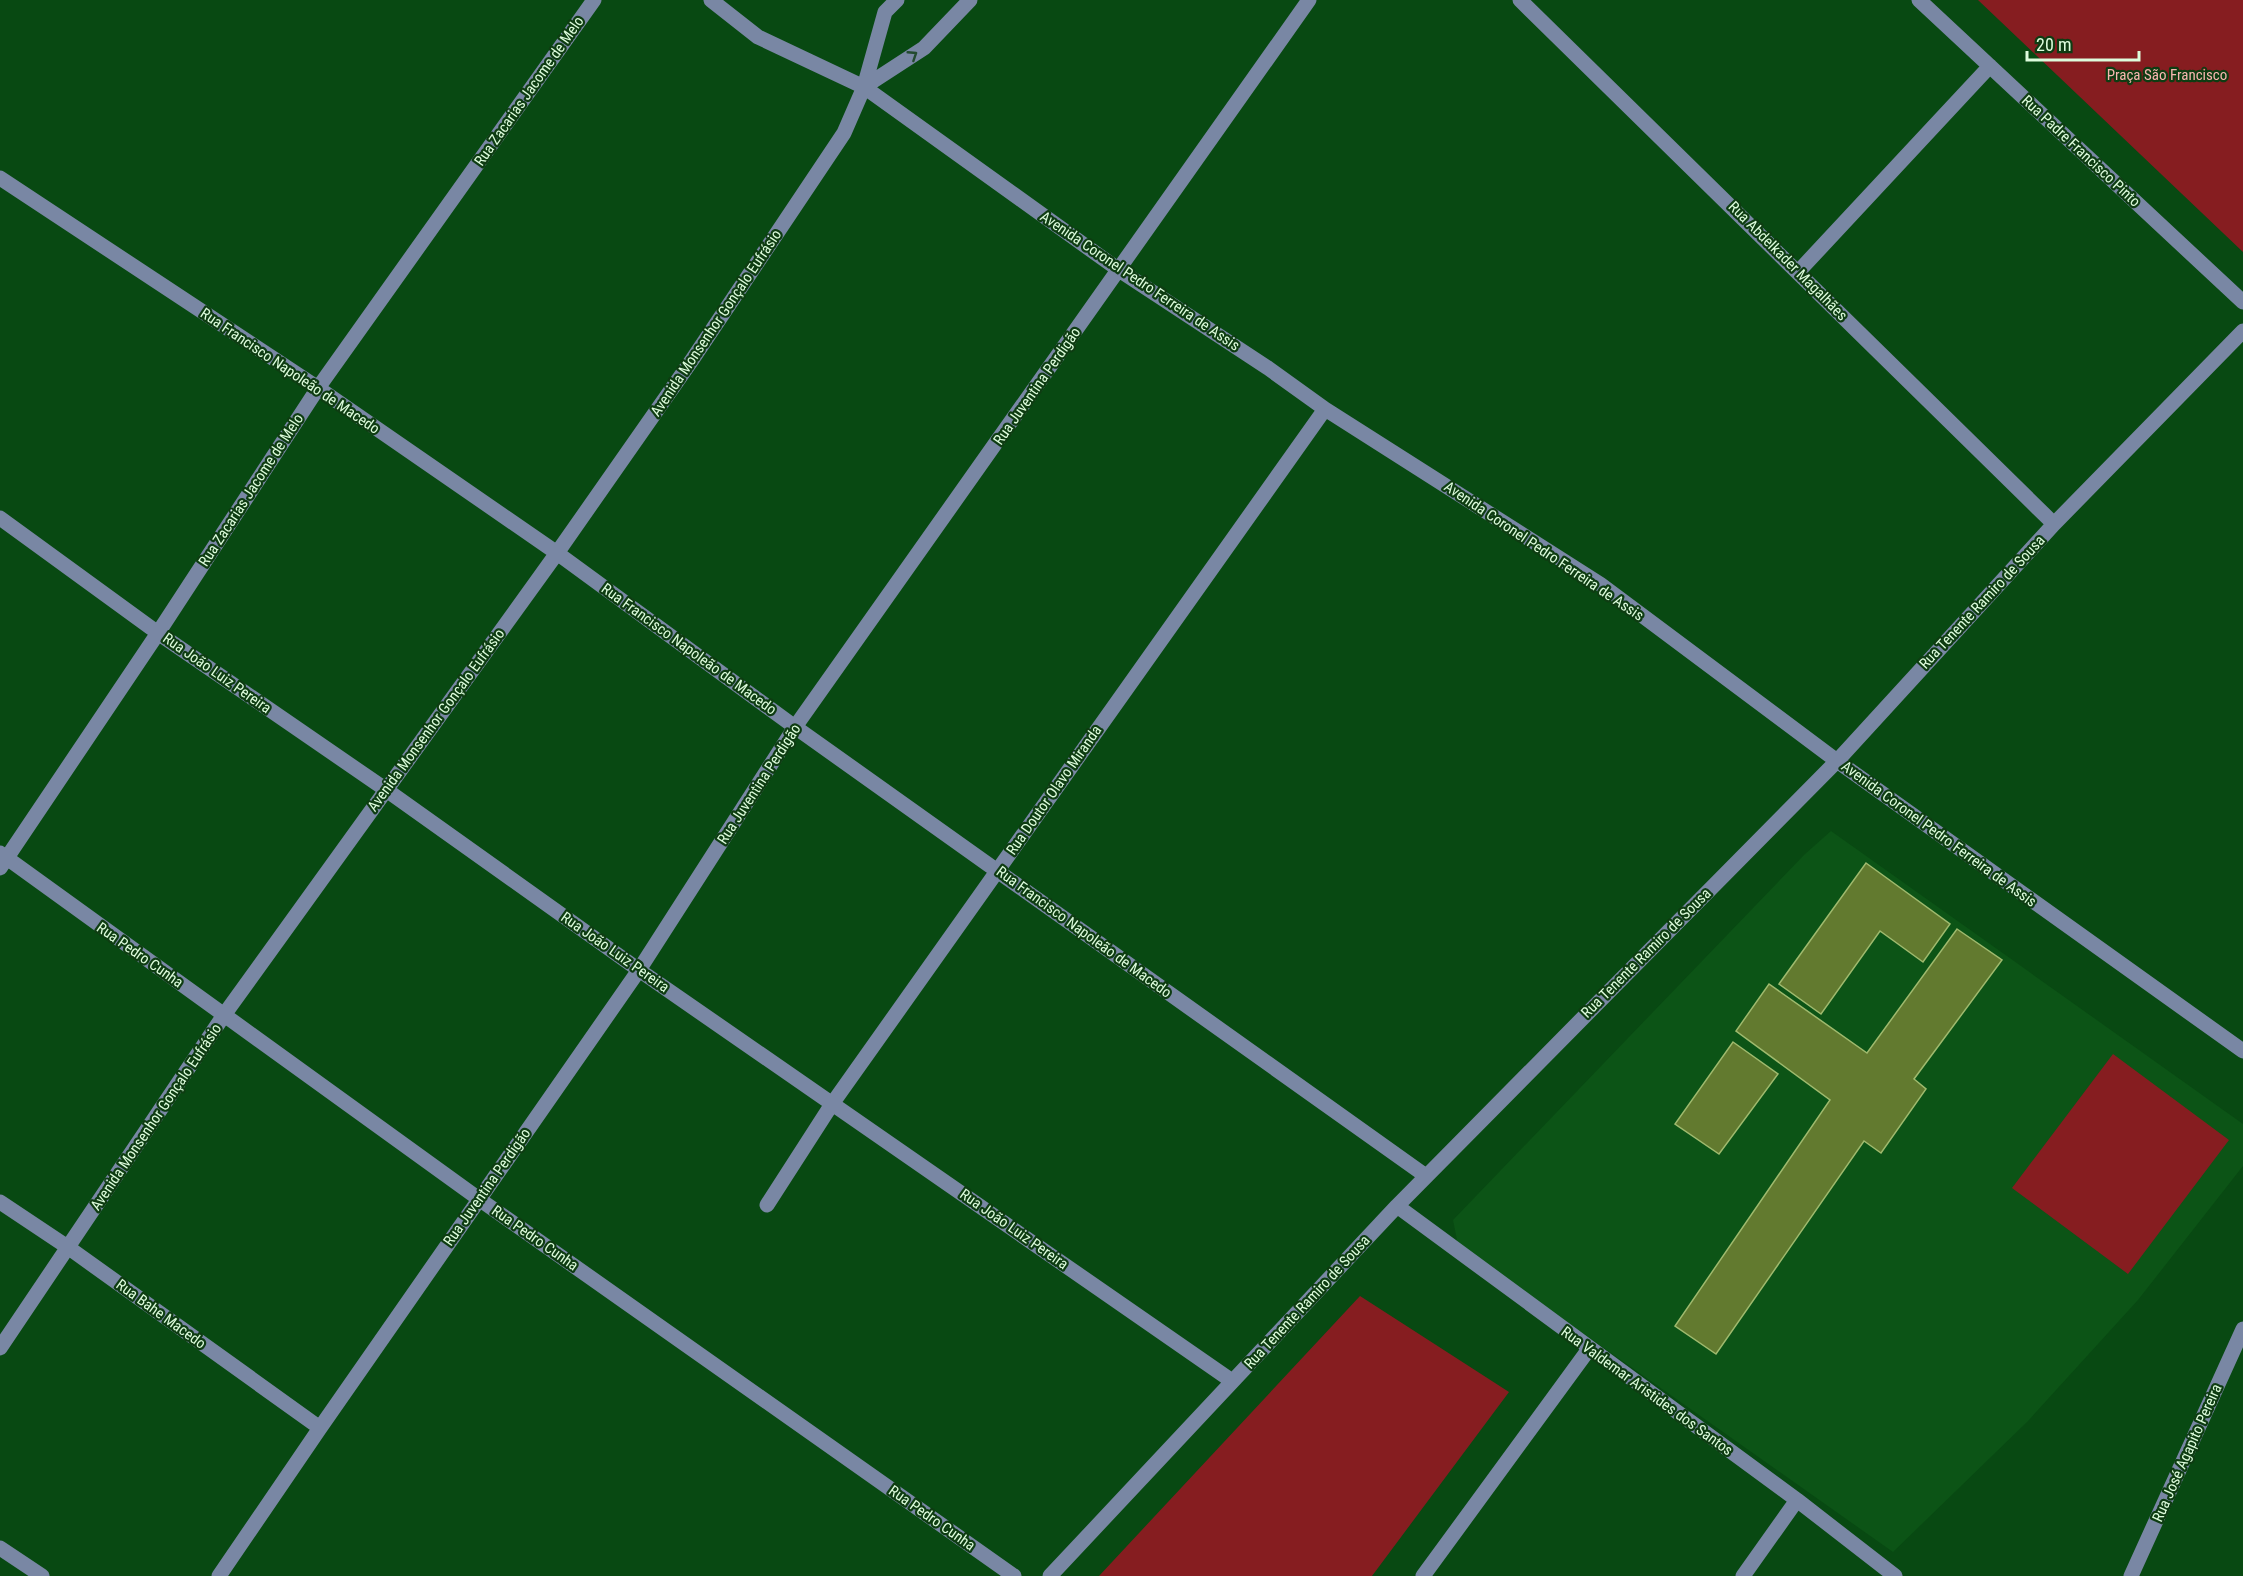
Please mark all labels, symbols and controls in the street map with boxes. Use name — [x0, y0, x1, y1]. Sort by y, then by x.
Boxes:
street label: Rua Zacarias Jacome de Melo — [470, 13, 588, 169]
scale bar — [2027, 24, 2140, 62]
text: 20 m — [2036, 34, 2071, 55]
one-way arrow — [906, 51, 917, 62]
park label: Praça São Francisco — [2107, 66, 2227, 84]
street label: Rua Padre Francisco Pinto — [2018, 91, 2144, 211]
street label: Rua Abdelkader Magalhães — [1725, 198, 1851, 324]
street label: Avenida Coronel Pedro Ferreira de Assis — [1037, 207, 1243, 355]
street label: Avenida Monsenhor Gonçalo Eufrásio — [647, 226, 785, 420]
street label: Rua Francisco Napoleão de Macedo — [197, 304, 383, 438]
street label: Rua Juventina Perdigão — [990, 324, 1084, 448]
street label: Rua Zacarias Jacome de Melo — [195, 410, 307, 570]
street label: Avenida Coronel Pedro Ferreira de Assis — [1441, 477, 1647, 625]
street label: Rua Tenente Ramiro de Sousa — [1915, 532, 2049, 672]
street label: Rua Francisco Napoleão de Macedo — [598, 579, 780, 719]
street label: Avenida Monsenhor Gonçalo Eufrásio — [364, 625, 508, 815]
street label: Rua João Luiz Pereira — [159, 629, 275, 717]
street label: Rua Juventina Perdigão — [713, 721, 805, 847]
street label: Rua Doutor Olavo Miranda — [1002, 722, 1106, 858]
street label: Avenida Coronel Pedro Ferreira de Assis — [1838, 757, 2040, 911]
street label: Rua Francisco Napoleão de Macedo — [993, 862, 1175, 1002]
street label: Rua Tenente Ramiro de Sousa — [1577, 884, 1715, 1022]
street label: Rua João Luiz Pereira — [557, 908, 673, 996]
street label: Rua Pedro Cunha — [93, 919, 187, 991]
street label: Avenida Monsenhor Gonçalo Eufrásio — [87, 1020, 225, 1214]
street label: Rua Juventina Perdigão — [440, 1125, 534, 1249]
street label: Rua João Luiz Pereira — [956, 1185, 1072, 1273]
street label: Rua Pedro Cunha — [488, 1202, 582, 1274]
street label: Rua Tenente Ramiro de Sousa — [1240, 1232, 1374, 1372]
street label: Rua Bahe Macedo — [113, 1275, 209, 1353]
street label: Rua Valdemar Aristides dos Santos — [1558, 1323, 1736, 1459]
street label: Rua José Agapito Pereira — [2148, 1381, 2226, 1525]
street label: Rua Pedro Cunha — [885, 1482, 979, 1554]

